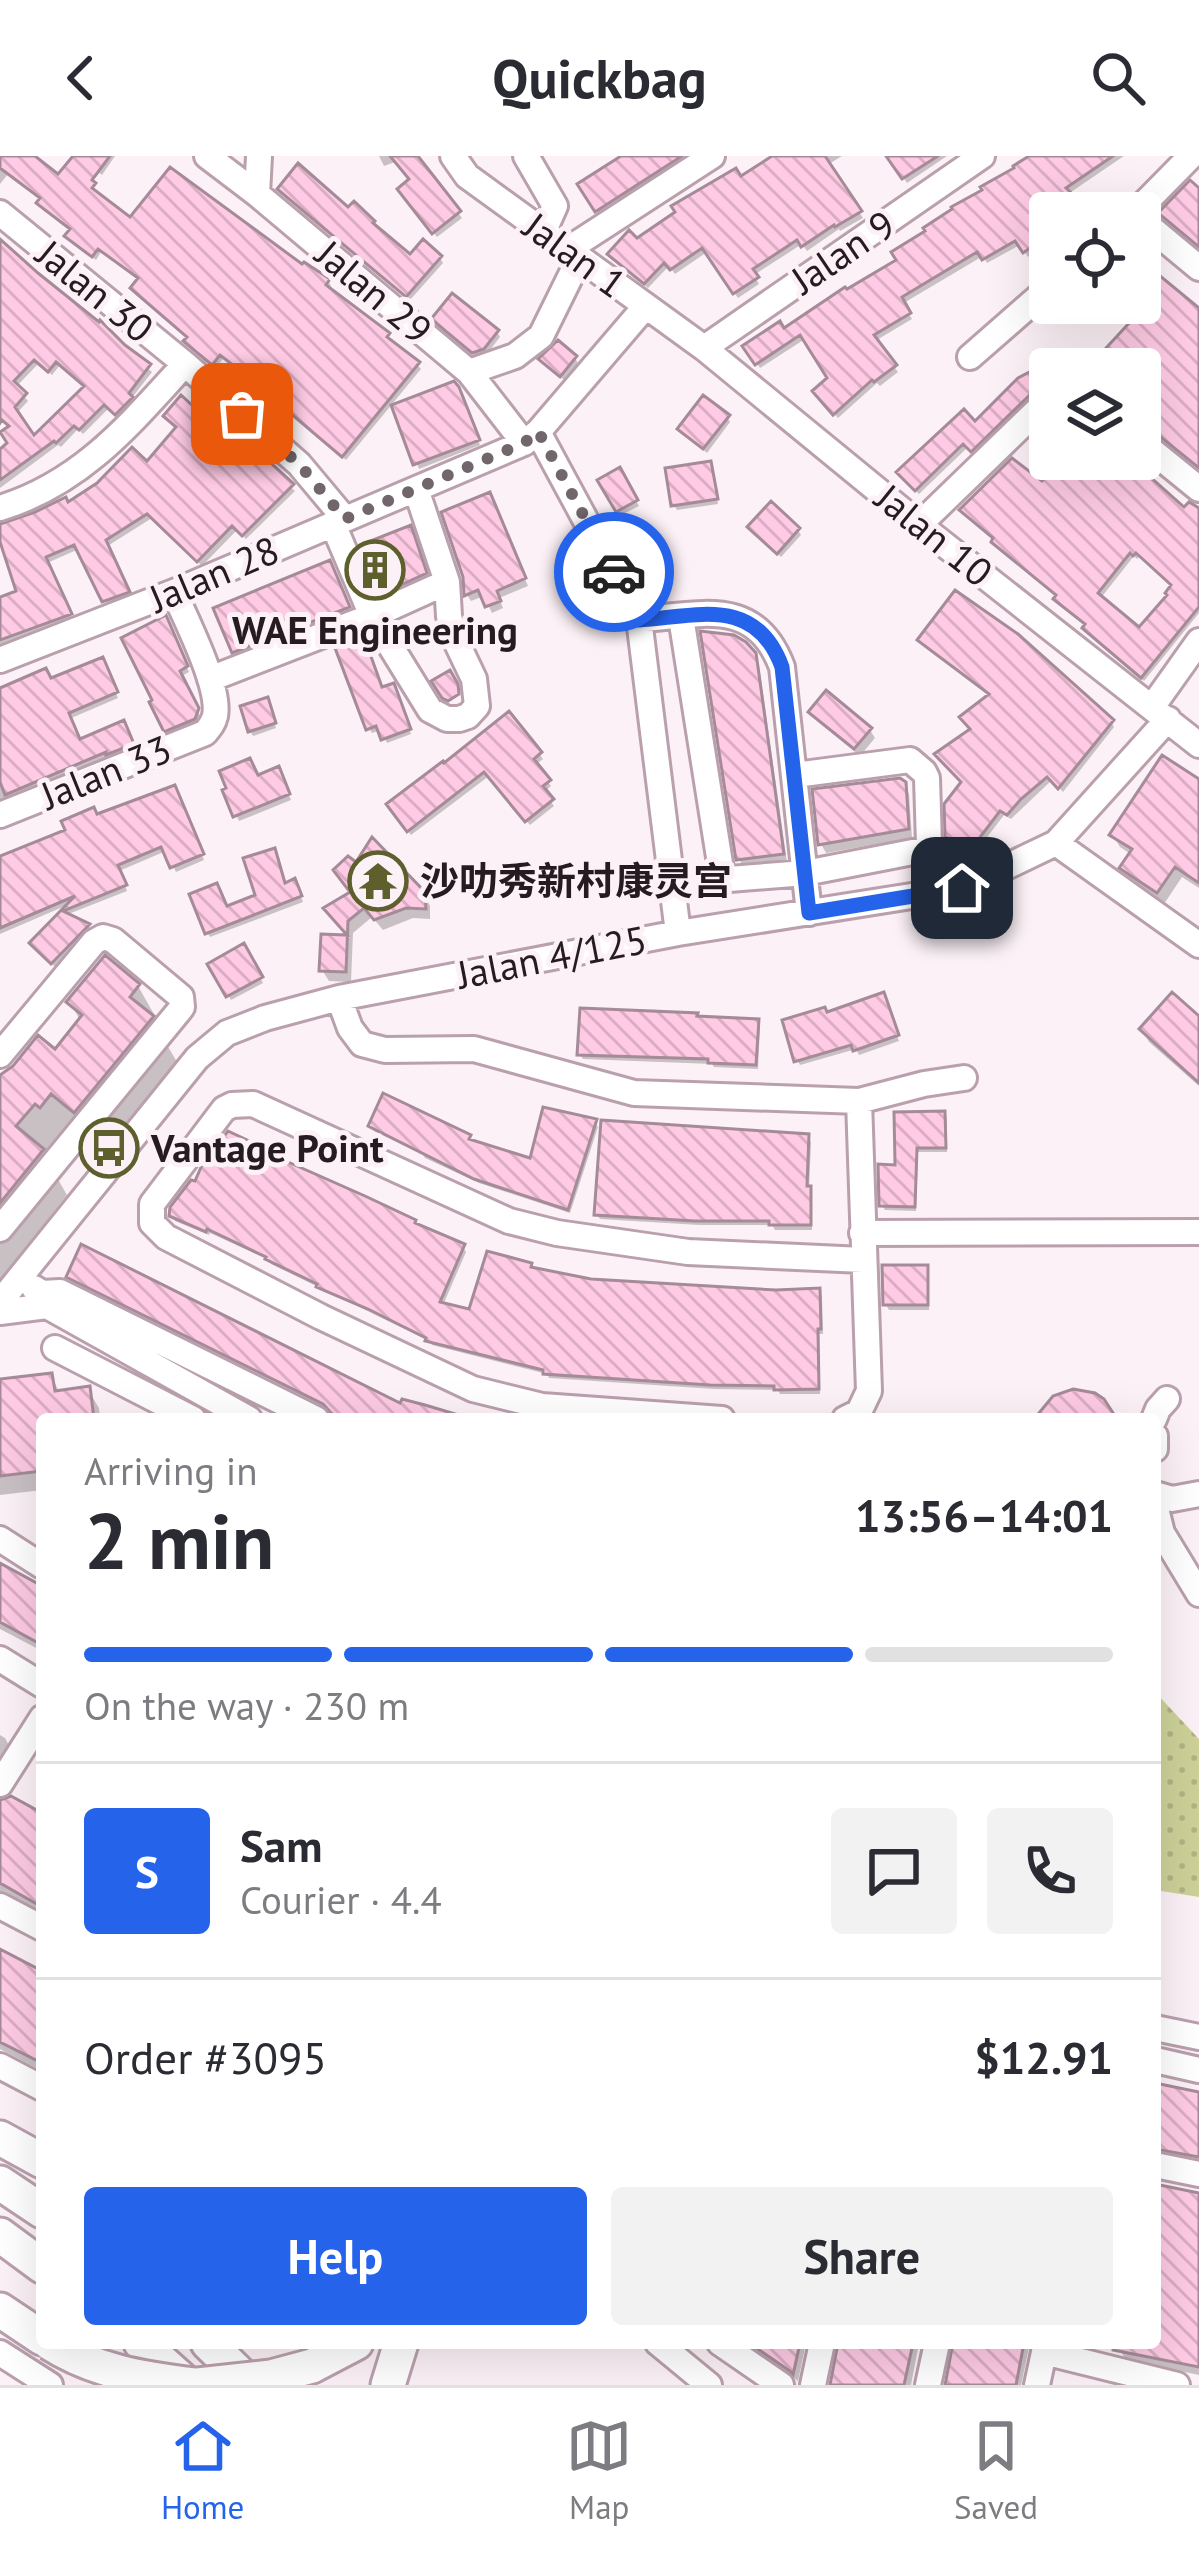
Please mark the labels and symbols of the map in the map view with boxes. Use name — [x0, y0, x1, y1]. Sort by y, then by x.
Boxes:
street label: Jalan 9 — [779, 198, 904, 306]
street label: Jalan 1 — [512, 199, 637, 309]
street label: Jalan 30 — [25, 227, 164, 353]
street label: Jalan 29 — [304, 227, 443, 355]
pin — [191, 363, 293, 465]
street label: Jalan 10 — [864, 471, 1003, 597]
courier — [554, 512, 674, 632]
street label: Jalan 28 — [140, 524, 286, 624]
building icon: WAE Engineering — [344, 539, 406, 601]
place label: WAE Engineering — [232, 604, 518, 655]
street label: Jalan 33 — [32, 722, 178, 821]
pin — [911, 837, 1013, 939]
temple icon: 沙叻秀新村康灵宫 — [347, 850, 409, 912]
place label: 沙叻秀新村康灵宫 — [420, 855, 732, 906]
street label: Jalan 4/125 — [451, 913, 651, 1000]
bus stop icon: Vantage Point — [78, 1117, 140, 1179]
place label: Vantage Point — [150, 1122, 384, 1173]

